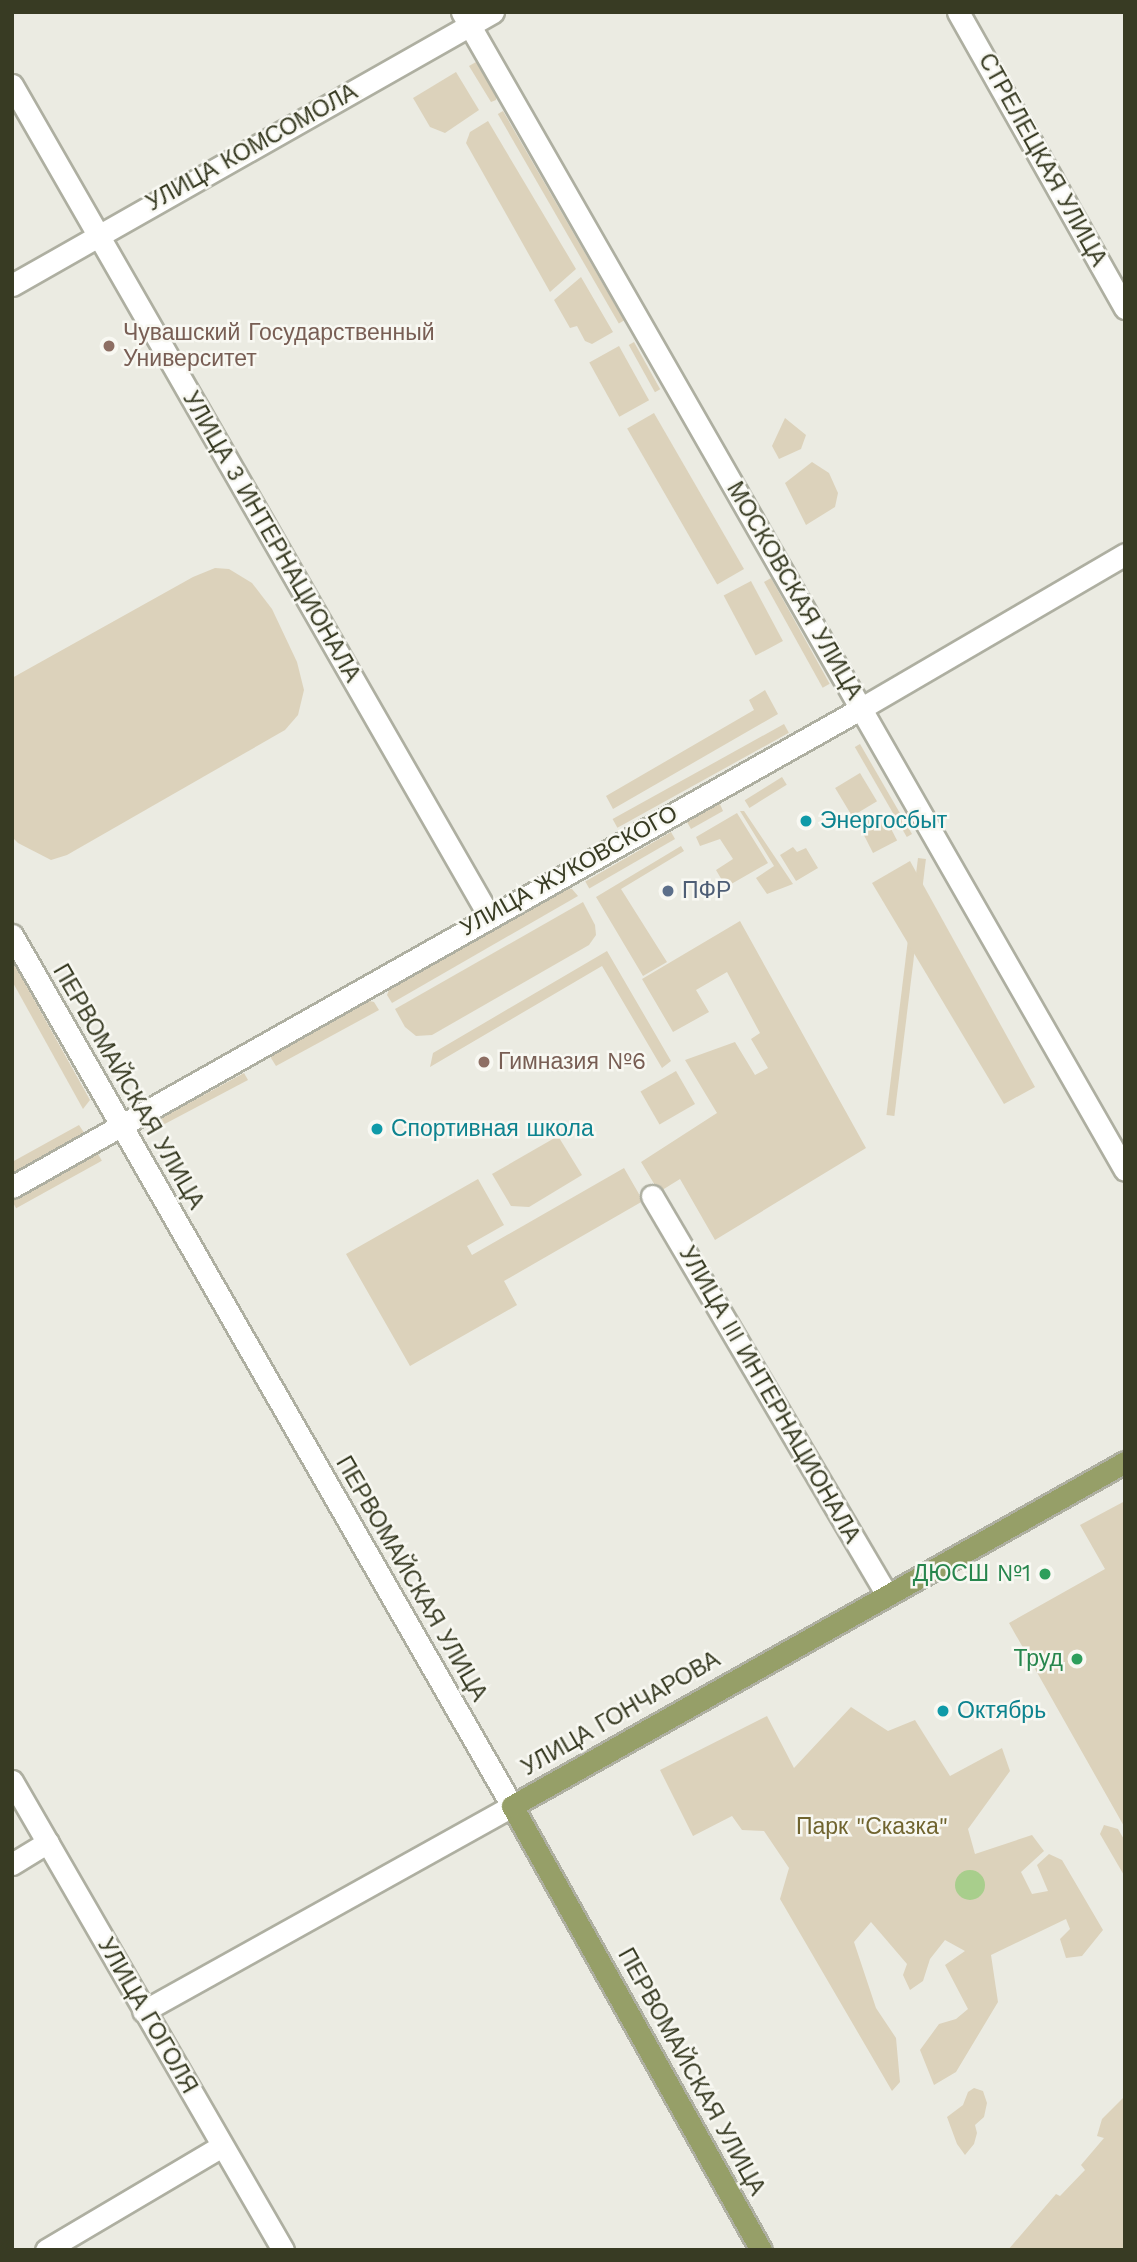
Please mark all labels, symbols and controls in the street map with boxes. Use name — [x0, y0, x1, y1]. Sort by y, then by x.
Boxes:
street label: СТРЕЛЕЦКАЯ УЛИЦА — [972, 49, 1112, 271]
street label: УЛИЦА КОМСОМОЛА — [142, 78, 362, 218]
place label: Чувашский Государственный Университет — [123, 319, 435, 373]
marker: Чувашский Государственный Университет — [101, 338, 117, 354]
street label: УЛИЦА 3 ИНТЕРНАЦИОНАЛА — [176, 387, 366, 687]
street label: МОСКОВСКАЯ УЛИЦА — [720, 477, 868, 705]
street label: УЛИЦА ЖУКОВСКОГО — [455, 800, 683, 942]
place label: Энергосбыт — [820, 807, 947, 835]
marker: Энергосбыт — [798, 813, 814, 829]
place label: ПФР — [682, 877, 731, 905]
marker: ПФР — [660, 883, 676, 899]
street label: ПЕРВОМАЙСКАЯ УЛИЦА — [46, 960, 210, 1214]
place label: Гимназия №6 — [498, 1048, 646, 1076]
marker: Гимназия №6 — [476, 1054, 492, 1070]
place label: Спортивная школа — [391, 1115, 594, 1143]
marker: Спортивная школа — [369, 1121, 385, 1137]
street label: УЛИЦА III ИНТЕРНАЦИОНАЛА — [673, 1242, 865, 1548]
street label: ПЕРВОМАЙСКАЯ УЛИЦА — [329, 1452, 493, 1706]
place label: ДЮСШ №1 — [913, 1560, 1031, 1588]
marker: ДЮСШ №1 — [1037, 1566, 1053, 1582]
place label: Труд — [1014, 1645, 1063, 1673]
street label: УЛИЦА ГОНЧАРОВА — [517, 1646, 725, 1782]
marker: Труд — [1069, 1651, 1085, 1667]
place label: Октябрь — [957, 1697, 1046, 1725]
marker: Октябрь — [935, 1703, 951, 1719]
park label: Парк "Сказка" — [796, 1813, 948, 1841]
street label: УЛИЦА ГОГОЛЯ — [91, 1933, 203, 2099]
street label: ПЕРВОМАЙСКАЯ УЛИЦА — [611, 1944, 771, 2200]

